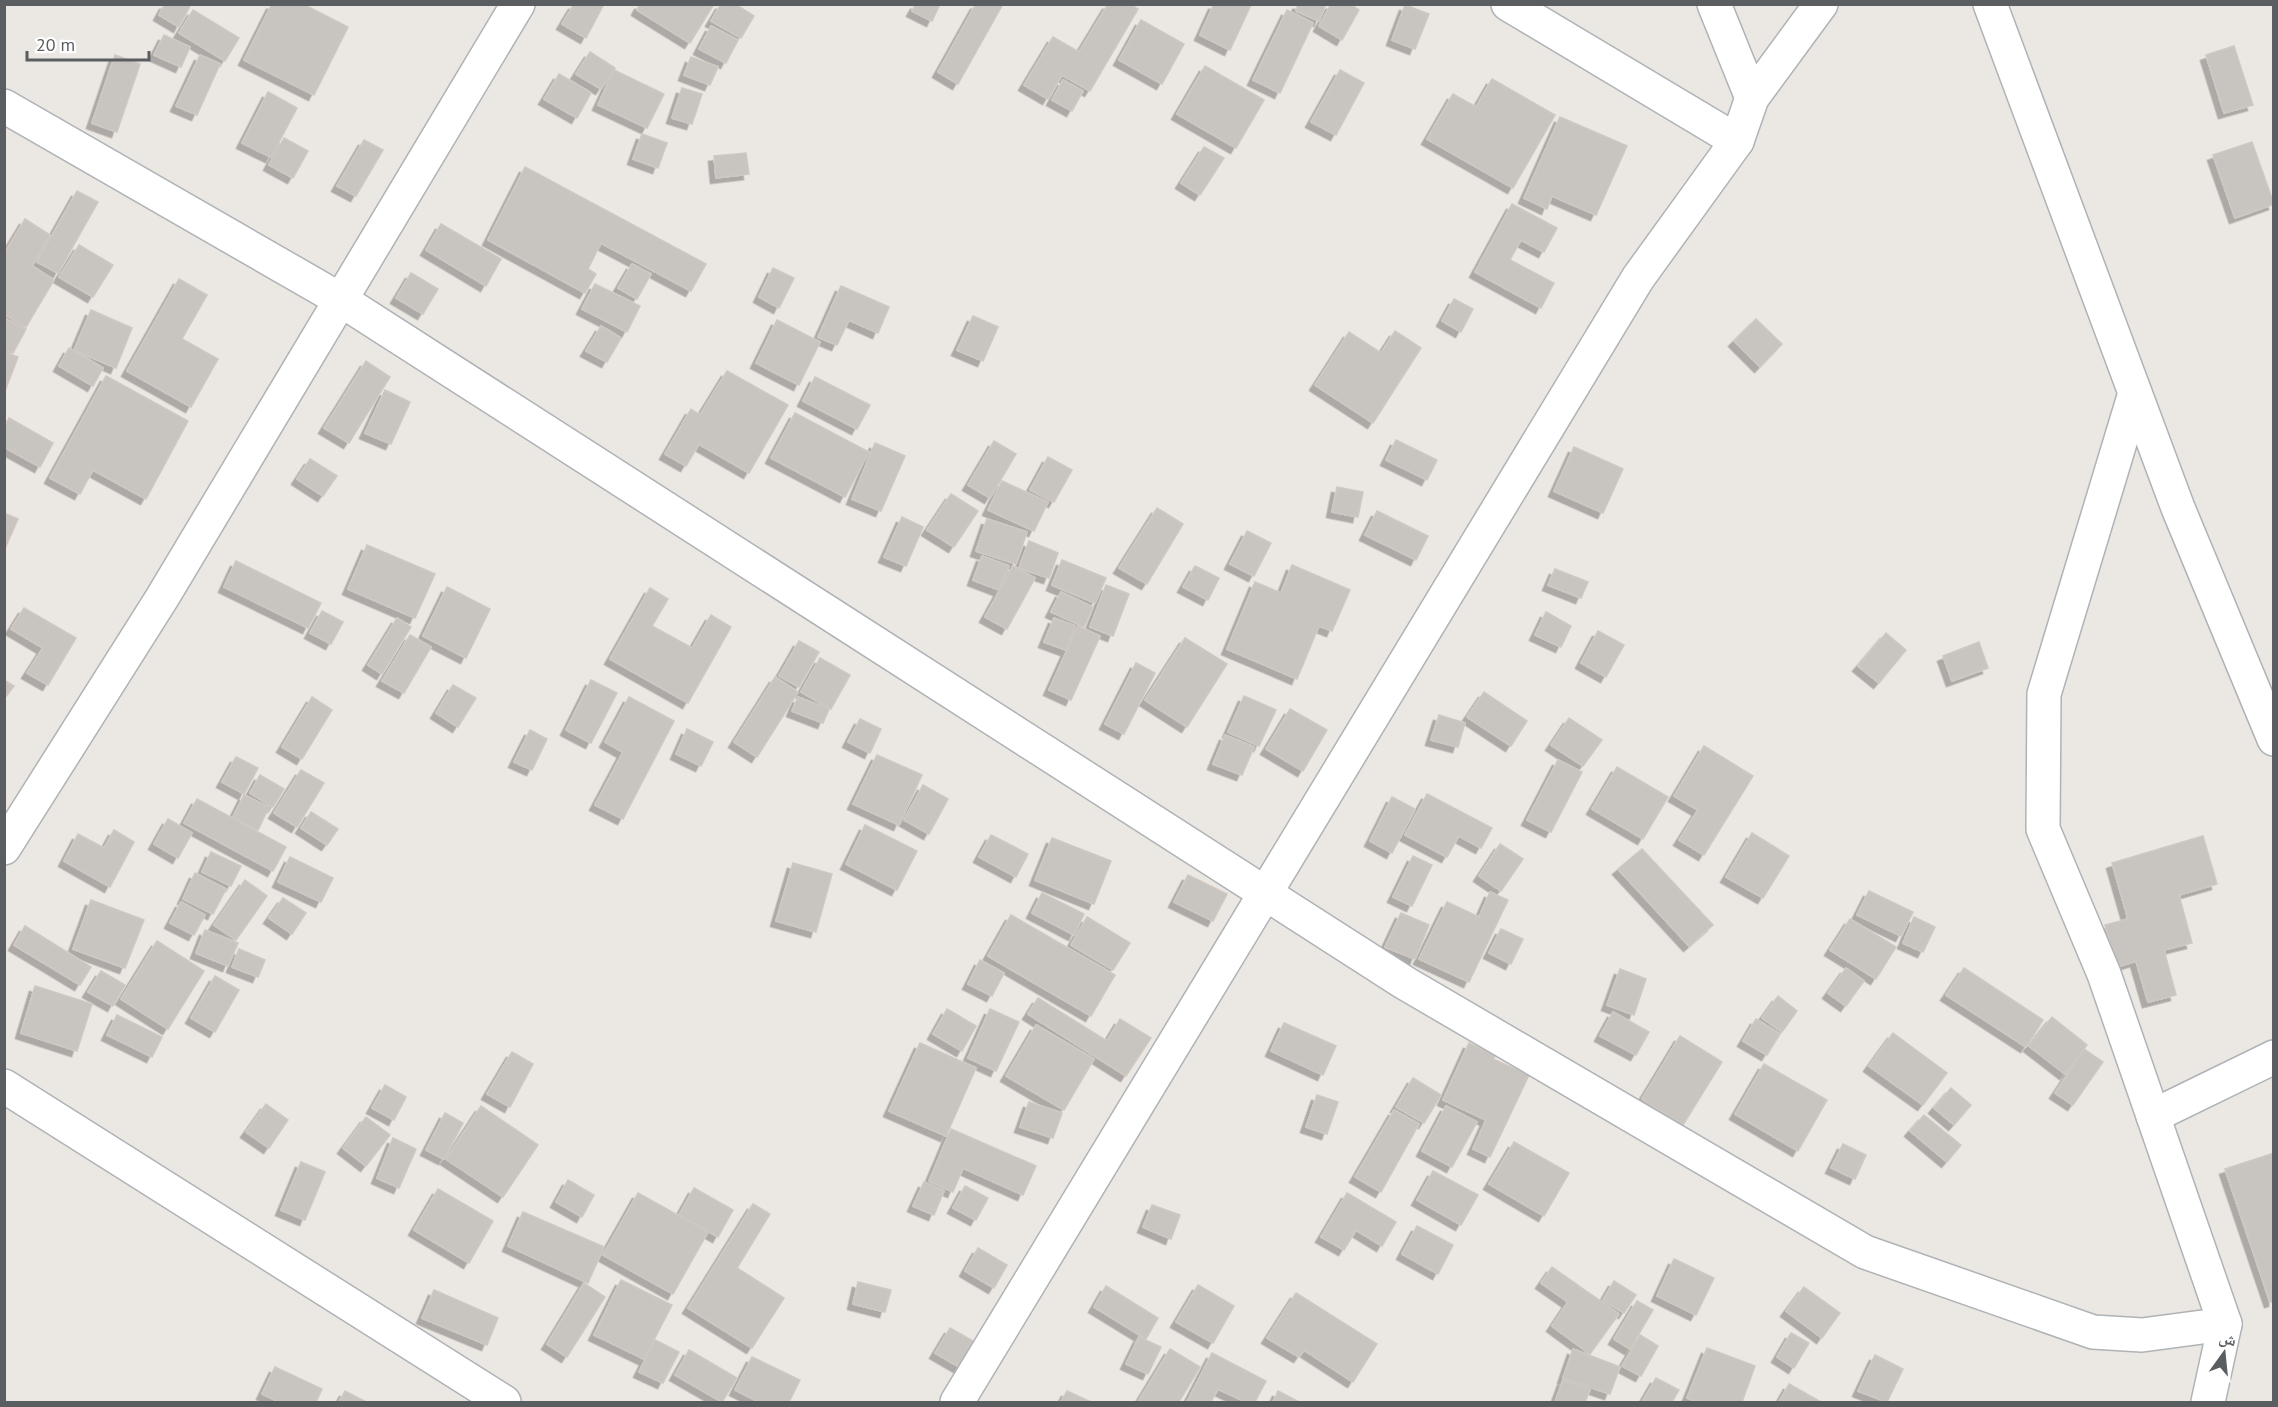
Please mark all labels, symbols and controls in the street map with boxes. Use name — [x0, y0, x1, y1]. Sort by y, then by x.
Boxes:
scale bar — [27, 24, 148, 62]
text: 20 m — [36, 33, 75, 56]
north arrow — [2194, 1323, 2254, 1383]
text: ش — [2217, 1327, 2239, 1350]

